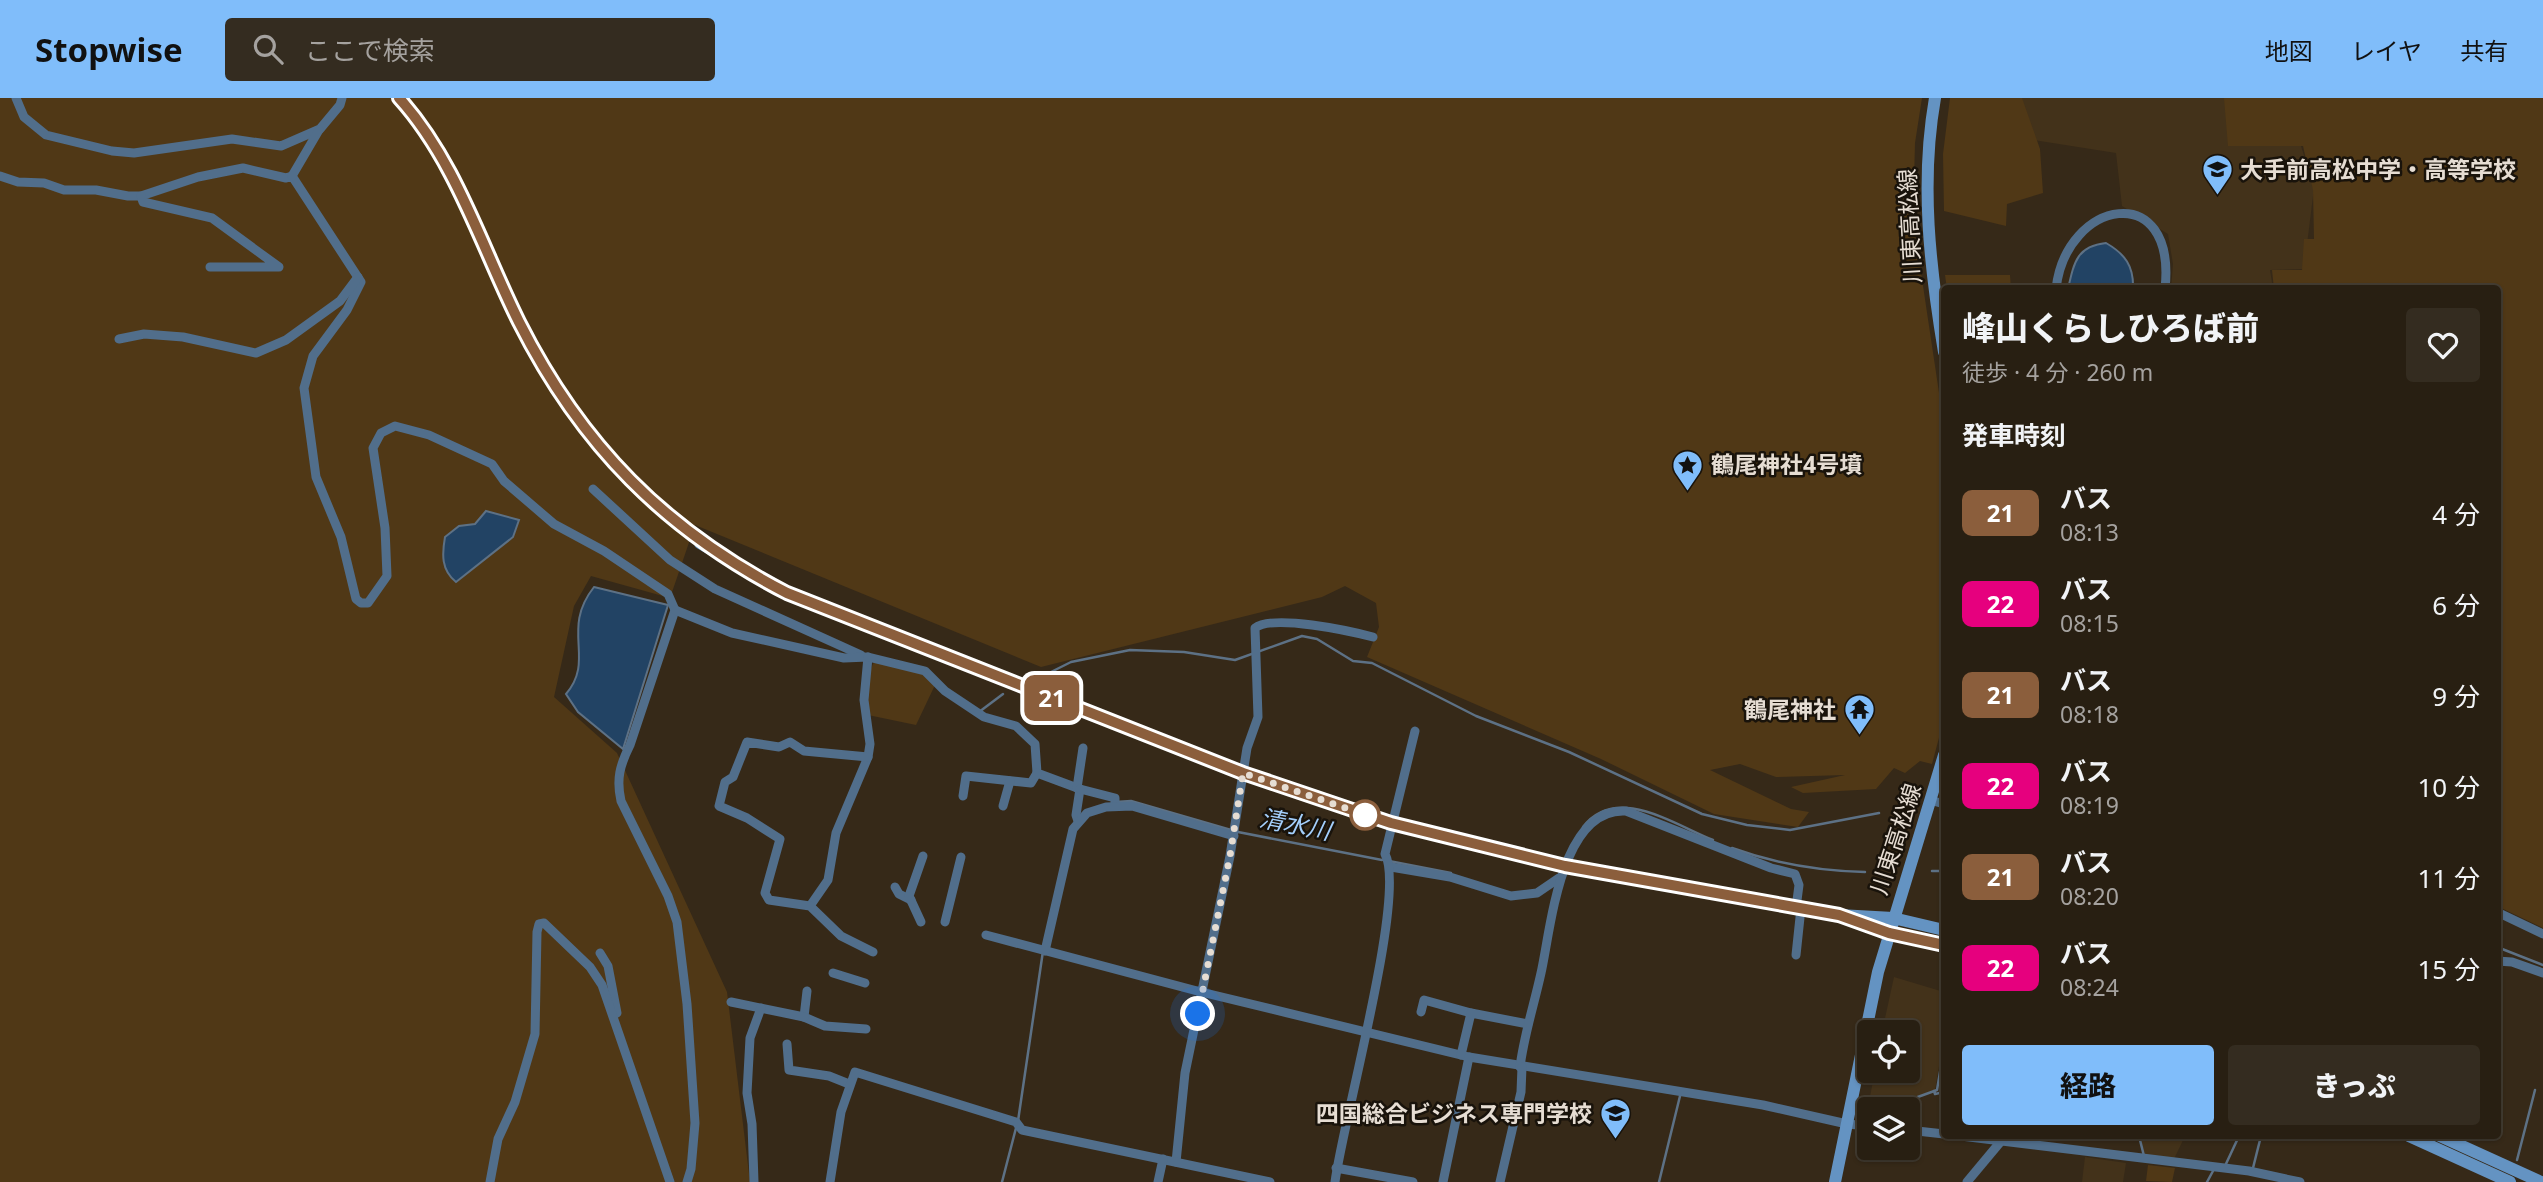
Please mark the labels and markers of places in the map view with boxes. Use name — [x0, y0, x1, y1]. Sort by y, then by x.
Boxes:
school or university icon: 大手前高松中学・高等学校 — [2200, 153, 2234, 197]
place label: 大手前高松中学・高等学校 — [2240, 153, 2516, 185]
place icon: 鶴尾神社4号墳 — [1671, 448, 1705, 492]
place label: 鶴尾神社4号墳 — [1711, 448, 1862, 480]
place label: 鶴尾神社 — [1744, 693, 1836, 725]
temple icon: 鶴尾神社 — [1842, 693, 1876, 737]
unlabelled marker — [1350, 800, 1380, 830]
place label: 四国総合ビジネス専門学校 — [1316, 1097, 1592, 1129]
school or university icon: 四国総合ビジネス専門学校 — [1598, 1097, 1632, 1141]

